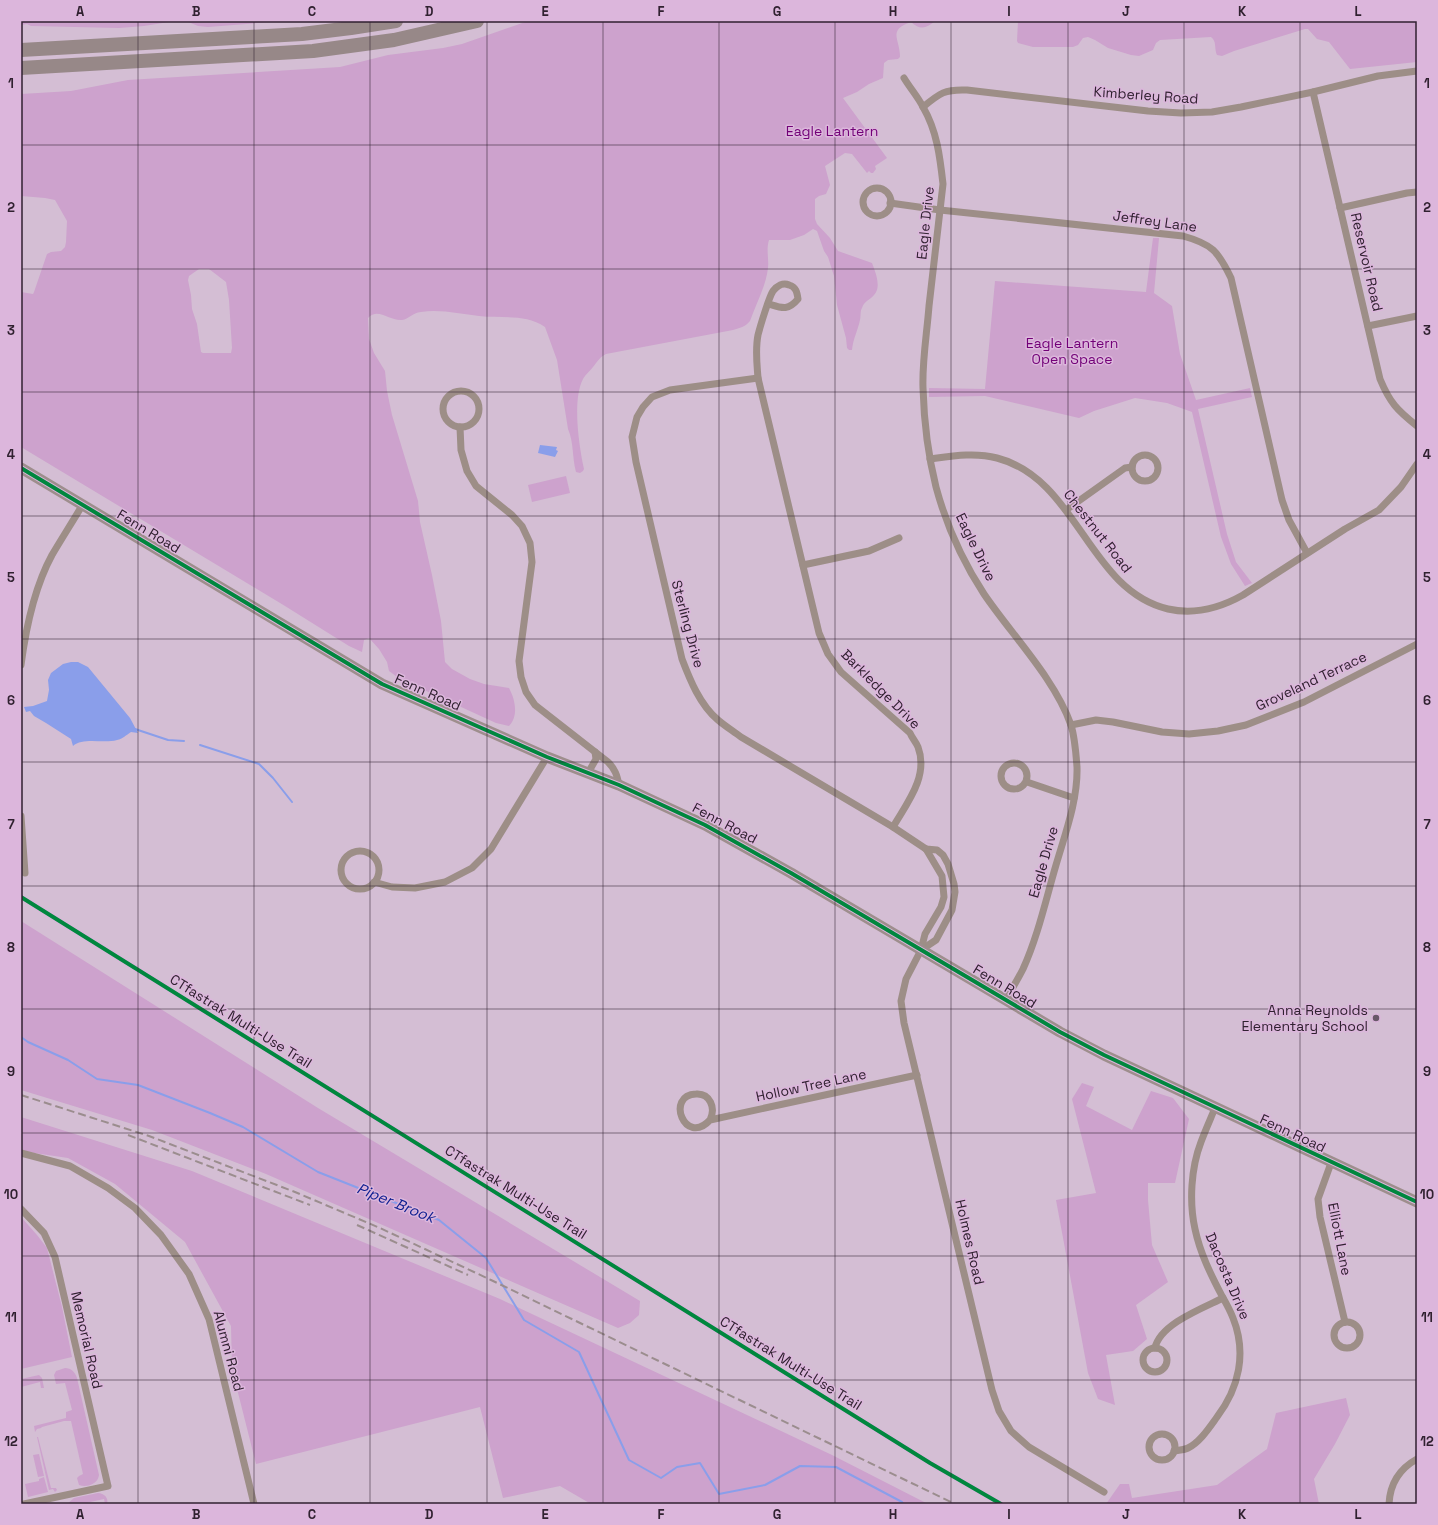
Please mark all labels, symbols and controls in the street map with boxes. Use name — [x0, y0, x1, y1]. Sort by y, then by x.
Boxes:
text: A — [76, 3, 85, 20]
text: B — [192, 3, 201, 20]
text: C — [308, 3, 316, 20]
text: D — [425, 3, 434, 20]
text: E — [541, 3, 549, 20]
text: F — [658, 3, 665, 20]
text: G — [773, 3, 781, 20]
text: H — [889, 3, 897, 20]
text: I — [1007, 3, 1011, 20]
text: J — [1122, 3, 1130, 20]
text: K — [1238, 3, 1247, 20]
text: L — [1354, 3, 1362, 20]
text: 1 — [8, 75, 14, 92]
text: 1 — [1424, 75, 1430, 92]
street label: Kimberley Road — [1093, 82, 1199, 108]
park label: Eagle Lantern — [786, 122, 878, 140]
street label: Eagle Drive — [912, 185, 938, 261]
text: 2 — [7, 199, 15, 216]
text: 2 — [1423, 199, 1431, 216]
street label: Jeffrey Lane — [1112, 206, 1198, 236]
street label: Reservoir Road — [1347, 211, 1387, 313]
text: 3 — [7, 322, 15, 339]
text: 3 — [1423, 322, 1431, 339]
park label: Eagle Lantern Open Space — [1026, 334, 1118, 368]
text: 4 — [7, 446, 15, 463]
text: 4 — [1423, 446, 1431, 463]
street label: Chestnut Road — [1060, 486, 1136, 576]
street label: Fenn Road — [114, 505, 184, 557]
street label: Eagle Drive — [952, 510, 1000, 584]
text: 5 — [7, 569, 15, 586]
text: 5 — [1423, 569, 1431, 586]
street label: Sterling Drive — [668, 578, 708, 670]
street label: Barkledge Drive — [837, 645, 925, 733]
street label: Groveland Terrace — [1253, 647, 1369, 715]
street label: Fenn Road — [392, 669, 464, 715]
text: 6 — [7, 692, 15, 709]
text: 6 — [1423, 692, 1431, 709]
street label: Fenn Road — [689, 798, 761, 848]
text: 7 — [7, 816, 15, 833]
text: 7 — [1423, 816, 1431, 833]
street label: Eagle Drive — [1024, 824, 1062, 900]
text: 8 — [7, 939, 15, 956]
text: 8 — [1423, 939, 1431, 956]
street label: Fenn Road — [970, 960, 1040, 1012]
street label: CTfastrak Multi-Use Trail — [167, 970, 315, 1072]
place label: Anna Reynolds Elementary School — [1242, 1001, 1368, 1035]
marker: Anna Reynolds Elementary School — [1371, 1013, 1381, 1023]
text: 9 — [7, 1063, 15, 1080]
text: 9 — [1423, 1063, 1431, 1080]
street label: Hollow Tree Lane — [754, 1064, 868, 1106]
street label: Fenn Road — [1257, 1110, 1329, 1156]
street label: CTfastrak Multi-Use Trail — [442, 1141, 590, 1243]
water label: Piper Brook — [354, 1178, 440, 1228]
text: 10 — [4, 1186, 18, 1203]
text: 10 — [1420, 1186, 1434, 1203]
street label: Holmes Road — [951, 1198, 989, 1286]
street label: Elliott Lane — [1324, 1201, 1356, 1277]
street label: Dacosta Drive — [1202, 1230, 1254, 1322]
street label: Memorial Road — [67, 1290, 107, 1390]
text: 11 — [5, 1309, 17, 1326]
street label: Alumni Road — [210, 1309, 248, 1393]
text: 11 — [1421, 1309, 1433, 1326]
street label: CTfastrak Multi-Use Trail — [717, 1312, 865, 1414]
text: 12 — [4, 1433, 18, 1450]
text: 12 — [1420, 1433, 1434, 1450]
text: A — [76, 1506, 85, 1523]
text: B — [192, 1506, 201, 1523]
text: C — [308, 1506, 316, 1523]
text: D — [425, 1506, 434, 1523]
text: E — [541, 1506, 549, 1523]
text: F — [658, 1506, 665, 1523]
text: G — [773, 1506, 781, 1523]
text: H — [889, 1506, 897, 1523]
text: I — [1007, 1506, 1011, 1523]
text: J — [1122, 1506, 1130, 1523]
text: K — [1238, 1506, 1247, 1523]
text: L — [1354, 1506, 1362, 1523]

